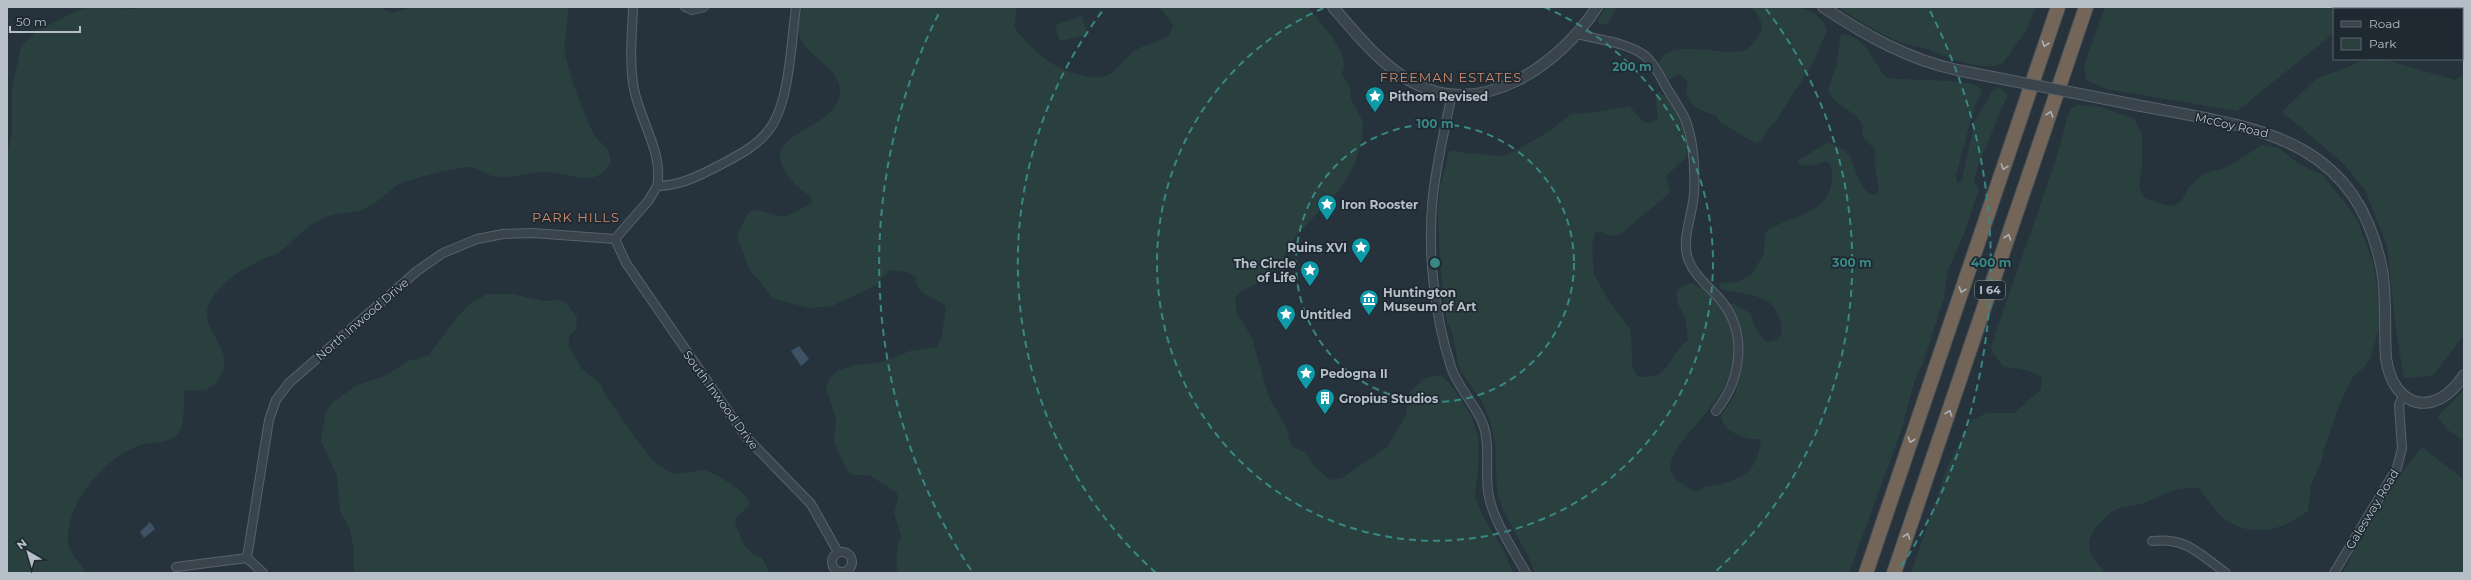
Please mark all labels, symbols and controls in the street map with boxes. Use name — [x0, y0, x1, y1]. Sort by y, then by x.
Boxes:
scale bar — [10, 8, 80, 34]
legend — [2333, 8, 2463, 60]
text: 50 m — [16, 14, 47, 29]
text: Road — [2369, 16, 2400, 31]
text: Park — [2369, 36, 2397, 51]
one-way arrow — [2041, 40, 2050, 47]
text: 200 m — [1612, 59, 1652, 74]
district label: FREEMAN ESTATES — [1380, 69, 1522, 85]
place icon: Pithom Revised — [1364, 85, 1386, 113]
place label: Pithom Revised — [1389, 89, 1488, 104]
street label: McCoy Road — [2194, 109, 2270, 141]
one-way arrow — [2045, 110, 2054, 117]
text: 100 m — [1417, 116, 1453, 131]
one-way arrow — [2000, 164, 2008, 171]
place icon: Iron Rooster — [1316, 193, 1338, 221]
place label: Iron Rooster — [1341, 197, 1418, 212]
district label: PARK HILLS — [532, 209, 620, 225]
one-way arrow — [2003, 234, 2012, 241]
place icon: Ruins XVI — [1350, 236, 1372, 264]
place label: Ruins XVI — [1287, 240, 1347, 255]
text: 300 m — [1831, 255, 1872, 270]
text: 400 m — [1971, 255, 2011, 270]
place label: The Circle of Life — [1234, 256, 1296, 285]
centre of rings — [1428, 256, 1442, 270]
place icon: The Circle of Life — [1299, 259, 1321, 287]
street label: North Inwood Drive — [312, 275, 412, 363]
road number: I 64 — [1975, 281, 2005, 299]
place label: Huntington Museum of Art — [1383, 285, 1477, 314]
one-way arrow — [1958, 287, 1967, 294]
museum icon: Huntington Museum of Art — [1358, 288, 1380, 316]
place icon: Untitled — [1275, 303, 1297, 331]
place label: Untitled — [1300, 307, 1351, 322]
street label: South Inwood Drive — [680, 348, 762, 452]
place icon: Pedogna II — [1295, 362, 1317, 390]
place label: Pedogna II — [1320, 366, 1388, 381]
building icon: Gropius Studios — [1314, 387, 1336, 415]
place label: Gropius Studios — [1339, 391, 1439, 406]
one-way arrow — [1944, 410, 1952, 417]
one-way arrow — [1907, 436, 1916, 443]
street label: Galesway Road — [2342, 466, 2402, 552]
north arrow — [8, 532, 48, 572]
one-way arrow — [1902, 533, 1910, 540]
text: N — [14, 536, 30, 552]

